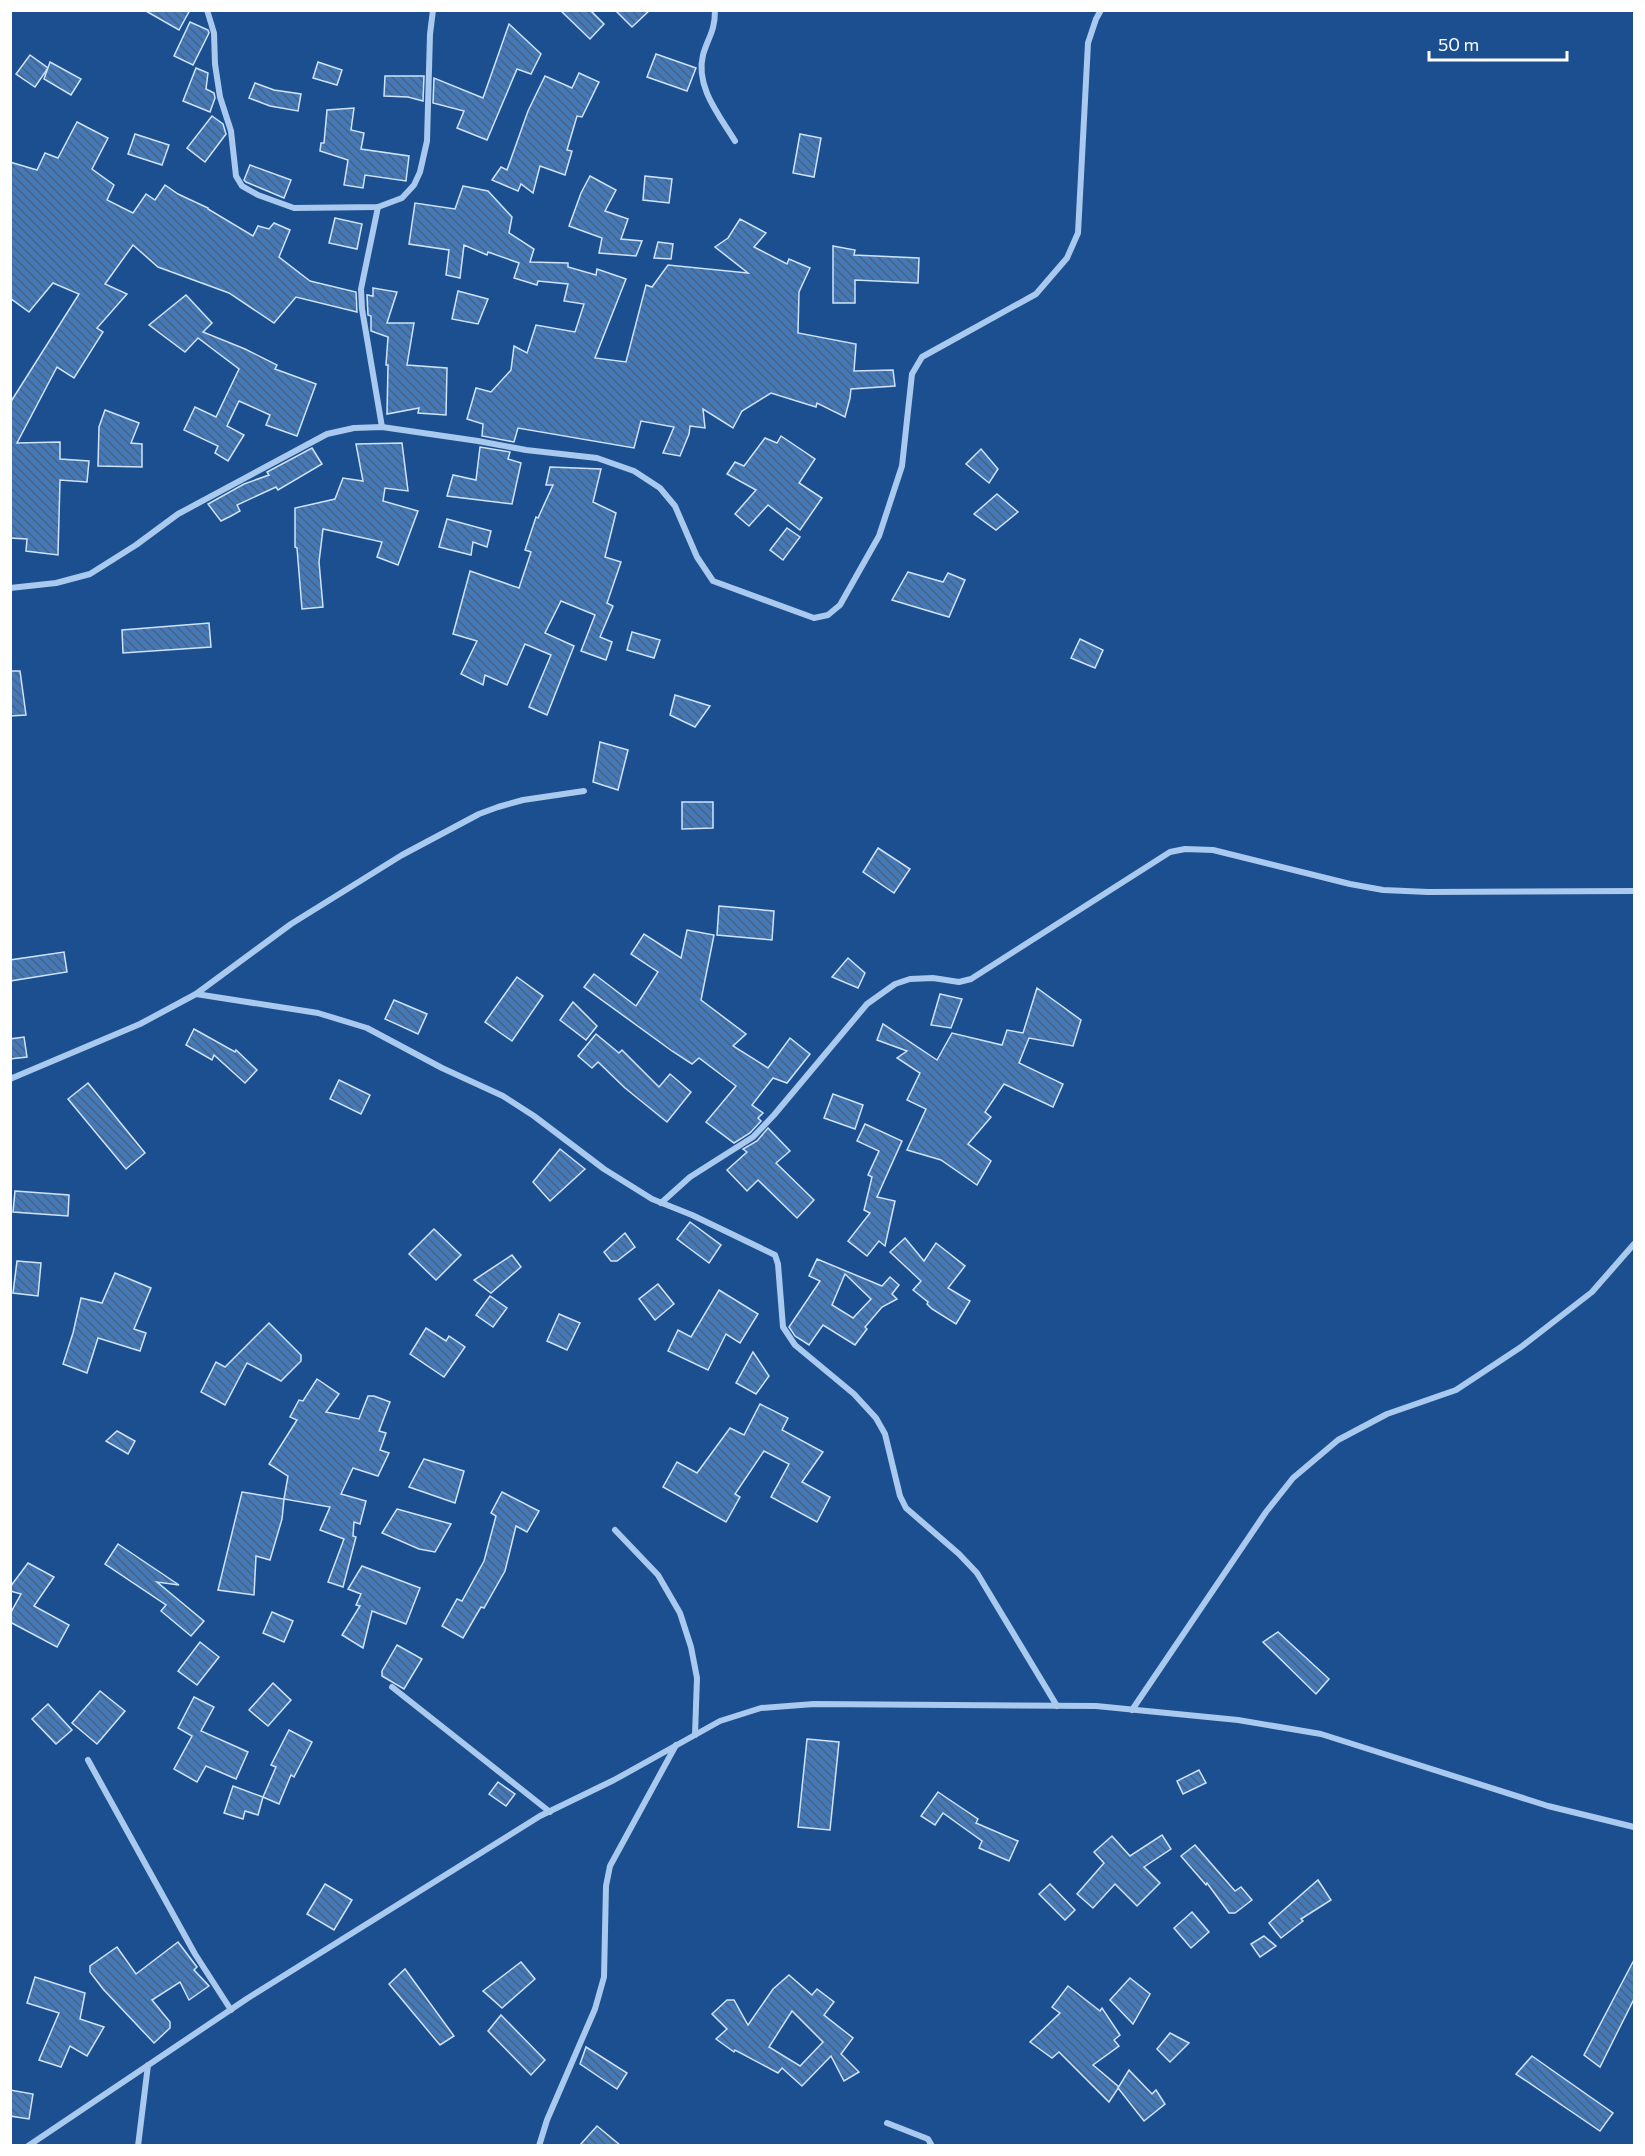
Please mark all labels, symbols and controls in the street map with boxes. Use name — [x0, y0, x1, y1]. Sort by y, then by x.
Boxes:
scale bar — [1429, 24, 1567, 62]
text: 50 m — [1438, 33, 1479, 55]

